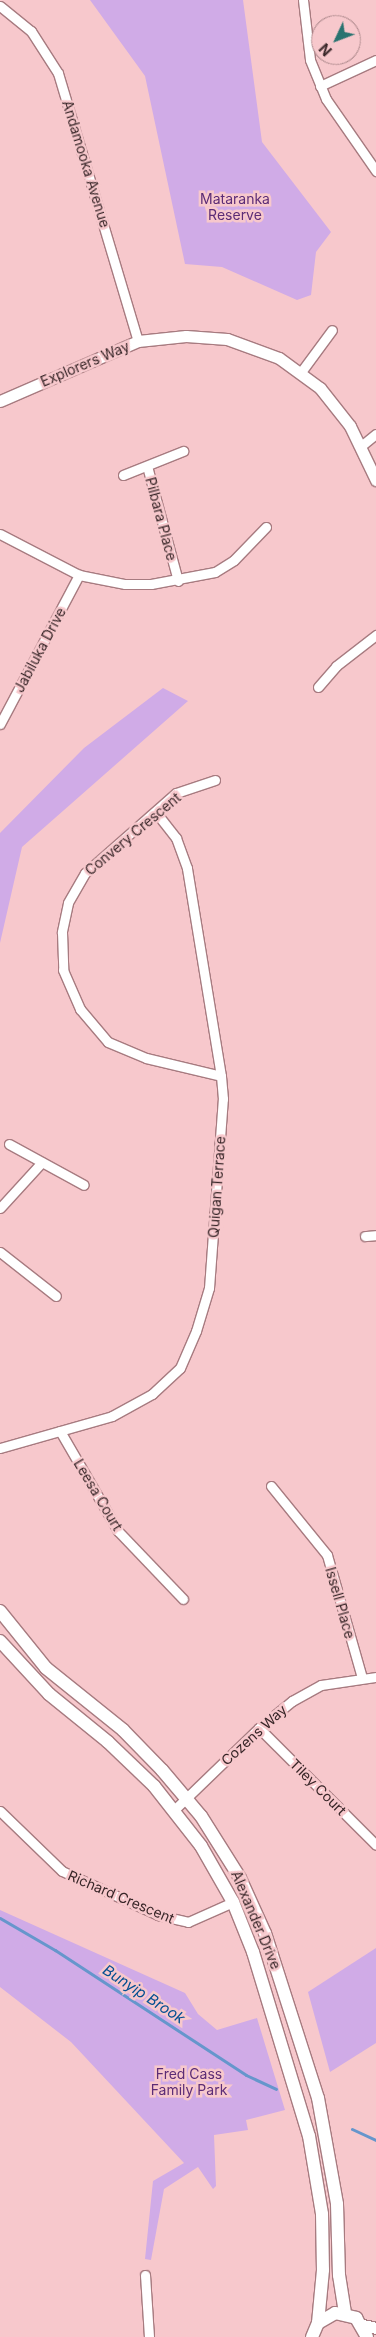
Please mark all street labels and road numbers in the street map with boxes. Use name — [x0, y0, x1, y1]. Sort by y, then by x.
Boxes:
street label: Andamooka Avenue — [59, 98, 113, 230]
street label: Explorers Way — [38, 338, 132, 390]
street label: Pilbara Place — [142, 475, 180, 563]
street label: Jabiluka Drive — [11, 605, 69, 695]
street label: Convery Crescent — [82, 789, 184, 879]
street label: Quigan Terrace — [205, 1136, 229, 1238]
street label: Leesa Court — [70, 1456, 126, 1534]
street label: Issell Place — [322, 1565, 358, 1641]
street label: Cozens Way — [218, 1701, 290, 1769]
street label: Tiley Court — [286, 1755, 350, 1819]
street label: Richard Crescent — [65, 1867, 177, 1927]
street label: Alexander Drive — [228, 1868, 284, 1972]

